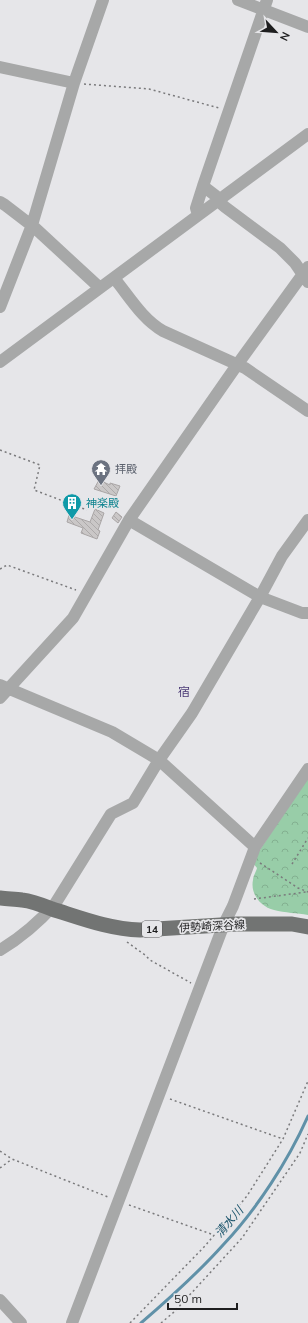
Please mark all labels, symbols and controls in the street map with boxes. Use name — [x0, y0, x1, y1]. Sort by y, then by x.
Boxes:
north arrow — [256, 12, 296, 52]
text: N — [277, 30, 293, 43]
temple icon: 拝殿 — [90, 458, 112, 486]
place label: 拝殿 — [115, 462, 137, 476]
building icon: 神楽殿 — [61, 492, 83, 520]
place label: 神楽殿 — [86, 496, 119, 510]
district label: 宿 — [178, 684, 190, 699]
street label: 伊勢崎深谷線 — [179, 917, 245, 935]
road number: 14 — [142, 921, 162, 937]
water label: 清水川 — [211, 1202, 247, 1240]
scale bar — [168, 1285, 237, 1311]
text: 50 m — [174, 1291, 202, 1306]

